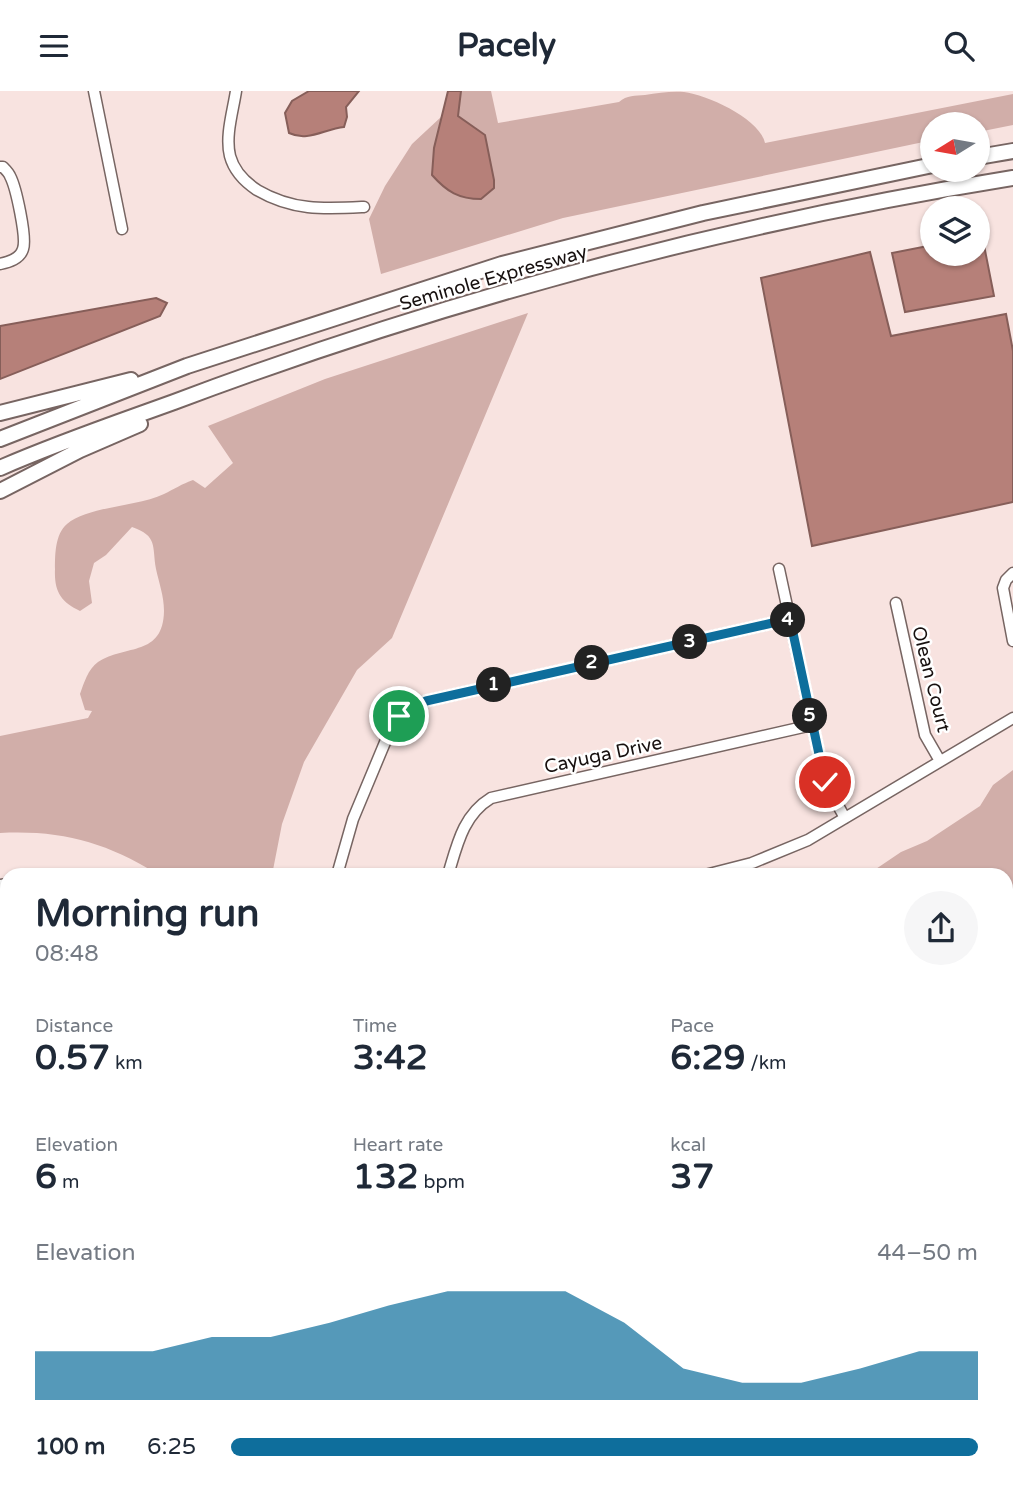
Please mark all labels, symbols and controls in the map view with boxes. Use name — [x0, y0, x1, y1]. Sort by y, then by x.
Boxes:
icon: menu — [35, 27, 73, 65]
text: Pacely — [457, 27, 556, 65]
icon: search — [940, 27, 978, 65]
north arrow — [920, 112, 990, 182]
map controls — [920, 112, 990, 266]
button: layers — [920, 196, 990, 266]
street label: Seminole Expressway — [397, 241, 590, 315]
pin: 4 — [770, 603, 806, 637]
text: 4 — [782, 608, 793, 630]
street label: Olean Court — [907, 624, 955, 735]
pin: 3 — [672, 625, 708, 659]
text: 3 — [684, 630, 695, 652]
pin: 2 — [574, 645, 610, 681]
text: 2 — [586, 651, 597, 673]
pin: 1 — [476, 667, 512, 703]
text: 1 — [488, 673, 499, 695]
pin — [369, 686, 429, 746]
icon: arrive — [380, 697, 418, 735]
pin: 5 — [792, 699, 828, 733]
text: 5 — [804, 704, 815, 726]
street label: Cayuga Drive — [542, 732, 664, 778]
pin — [795, 752, 855, 812]
icon: check — [806, 763, 844, 801]
text: Morning run — [35, 891, 259, 937]
button: share — [904, 891, 978, 965]
text: 08:48 — [35, 940, 99, 968]
text: Distance — [35, 1015, 113, 1037]
text: Time — [353, 1015, 397, 1037]
text: Pace — [670, 1015, 714, 1037]
text: 0.57 — [35, 1037, 110, 1079]
text: 3:42 — [353, 1037, 428, 1079]
text: 6:29 — [670, 1037, 745, 1079]
text: km — [110, 1052, 143, 1074]
text: /km — [745, 1052, 787, 1074]
text: Elevation — [35, 1134, 118, 1156]
text: Heart rate — [353, 1134, 443, 1156]
text: kcal — [670, 1134, 706, 1156]
text: 6 — [35, 1156, 57, 1198]
text: 132 — [353, 1156, 419, 1198]
text: 37 — [670, 1156, 714, 1198]
text: m — [57, 1171, 79, 1193]
text: bpm — [419, 1171, 465, 1193]
text: Elevation — [35, 1239, 136, 1267]
text: 44–50 m — [877, 1239, 978, 1267]
text: 100 m — [35, 1433, 105, 1461]
text: 6:25 — [147, 1433, 196, 1461]

